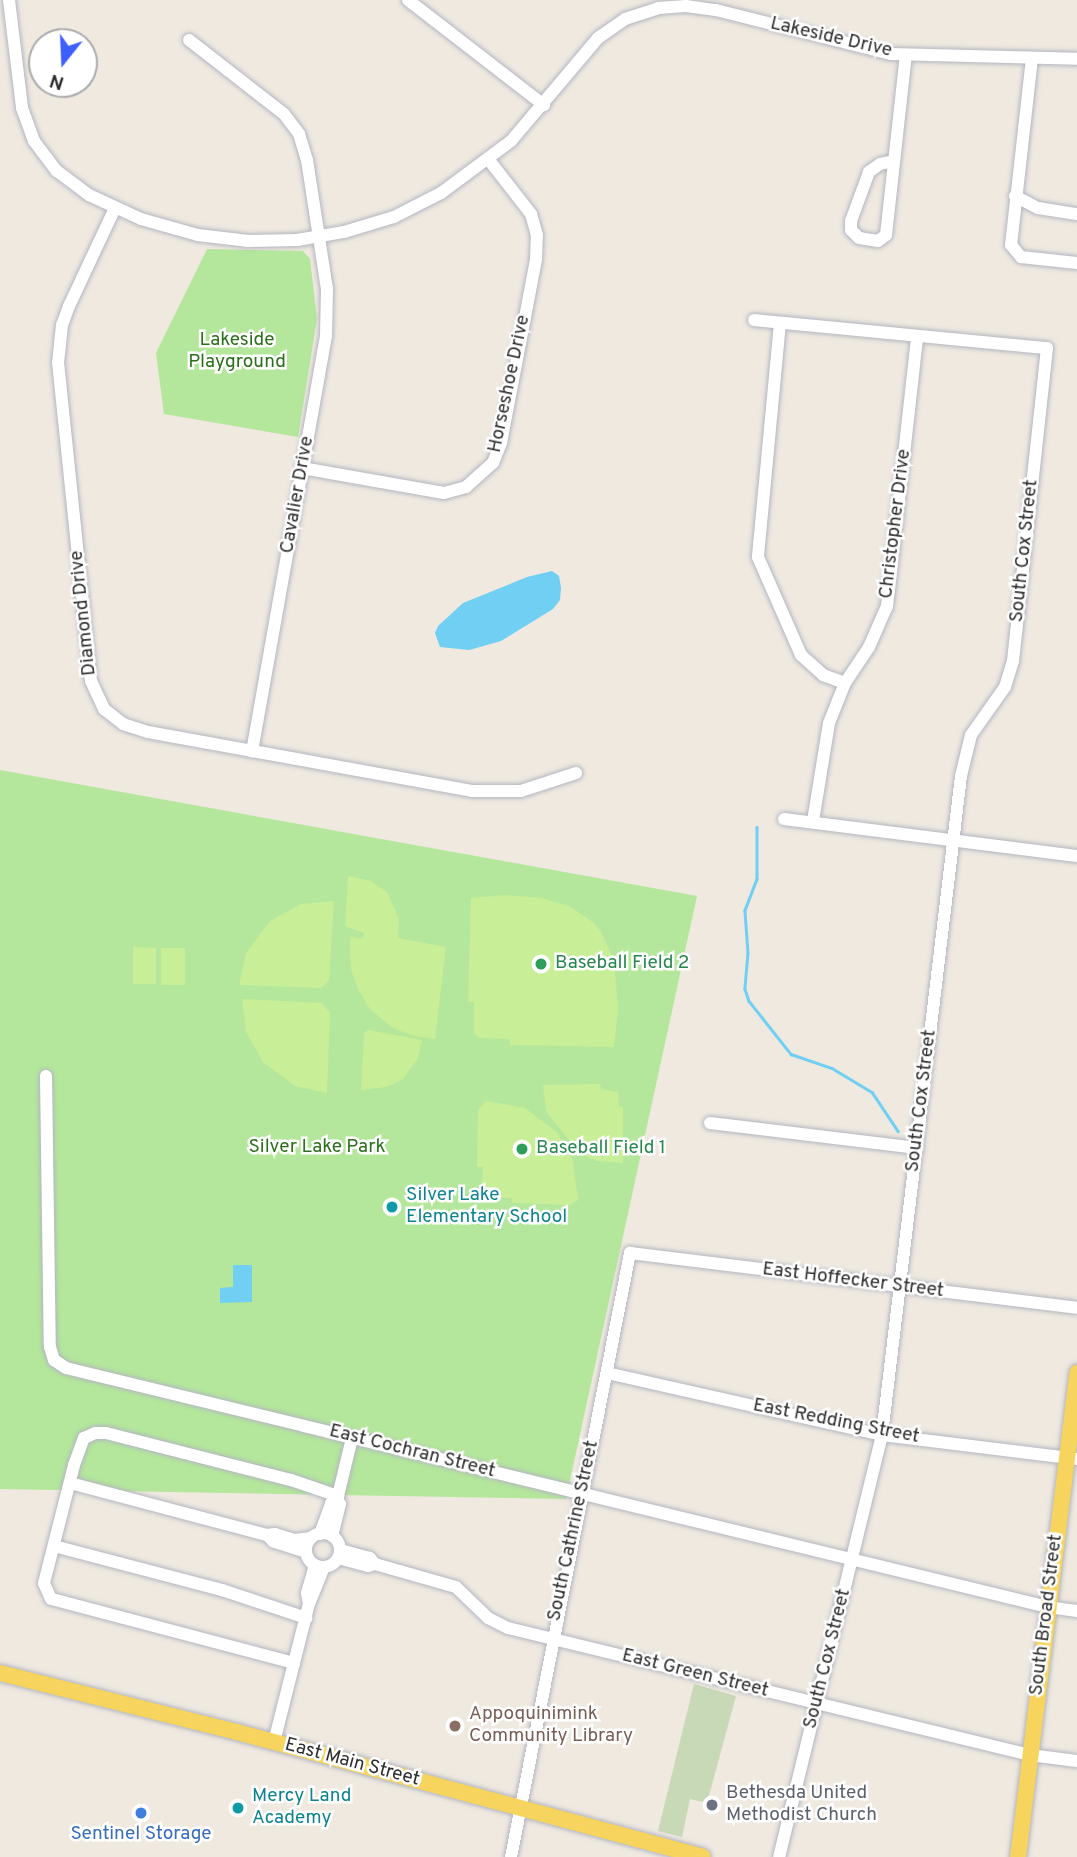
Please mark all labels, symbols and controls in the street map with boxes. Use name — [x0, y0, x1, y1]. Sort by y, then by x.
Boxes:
street label: Lakeside Drive — [768, 13, 894, 63]
north arrow — [28, 28, 98, 98]
text: N — [47, 68, 67, 95]
street label: Horseshoe Drive — [484, 313, 536, 455]
park label: Lakeside Playground — [188, 330, 286, 374]
street label: Cavalier Drive — [276, 435, 320, 555]
street label: Christopher Drive — [876, 448, 916, 600]
street label: South Cox Street — [1006, 478, 1044, 624]
street label: Diamond Drive — [66, 549, 102, 677]
place label: Baseball Field 2 — [555, 953, 689, 975]
marker: Baseball Field 2 — [533, 956, 549, 972]
street label: South Cox Street — [902, 1028, 942, 1174]
park label: Silver Lake Park — [248, 1137, 386, 1159]
place label: Baseball Field 1 — [536, 1138, 666, 1160]
marker: Baseball Field 1 — [514, 1141, 530, 1157]
place label: Silver Lake Elementary School — [406, 1185, 567, 1229]
marker: Silver Lake Elementary School — [384, 1199, 400, 1215]
street label: East Hoffecker Street — [761, 1259, 945, 1303]
street label: East Redding Street — [751, 1395, 921, 1449]
street label: East Cochran Street — [327, 1420, 497, 1484]
street label: South Cathrine Street — [544, 1439, 604, 1623]
street label: South Broad Street — [1026, 1533, 1068, 1697]
street label: South Cox Street — [800, 1587, 856, 1731]
street label: East Green Street — [619, 1645, 771, 1703]
place label: Appoquinimink Community Library — [469, 1704, 633, 1748]
marker: Appoquinimink Community Library — [447, 1718, 463, 1734]
street label: East Main Street — [282, 1734, 422, 1792]
place label: Bethesda United Methodist Church — [726, 1783, 877, 1827]
place label: Mercy Land Academy — [252, 1786, 351, 1830]
marker: Bethesda United Methodist Church — [704, 1797, 720, 1813]
marker: Mercy Land Academy — [230, 1800, 246, 1816]
marker: Sentinel Storage — [133, 1805, 149, 1821]
place label: Sentinel Storage — [71, 1824, 211, 1846]

